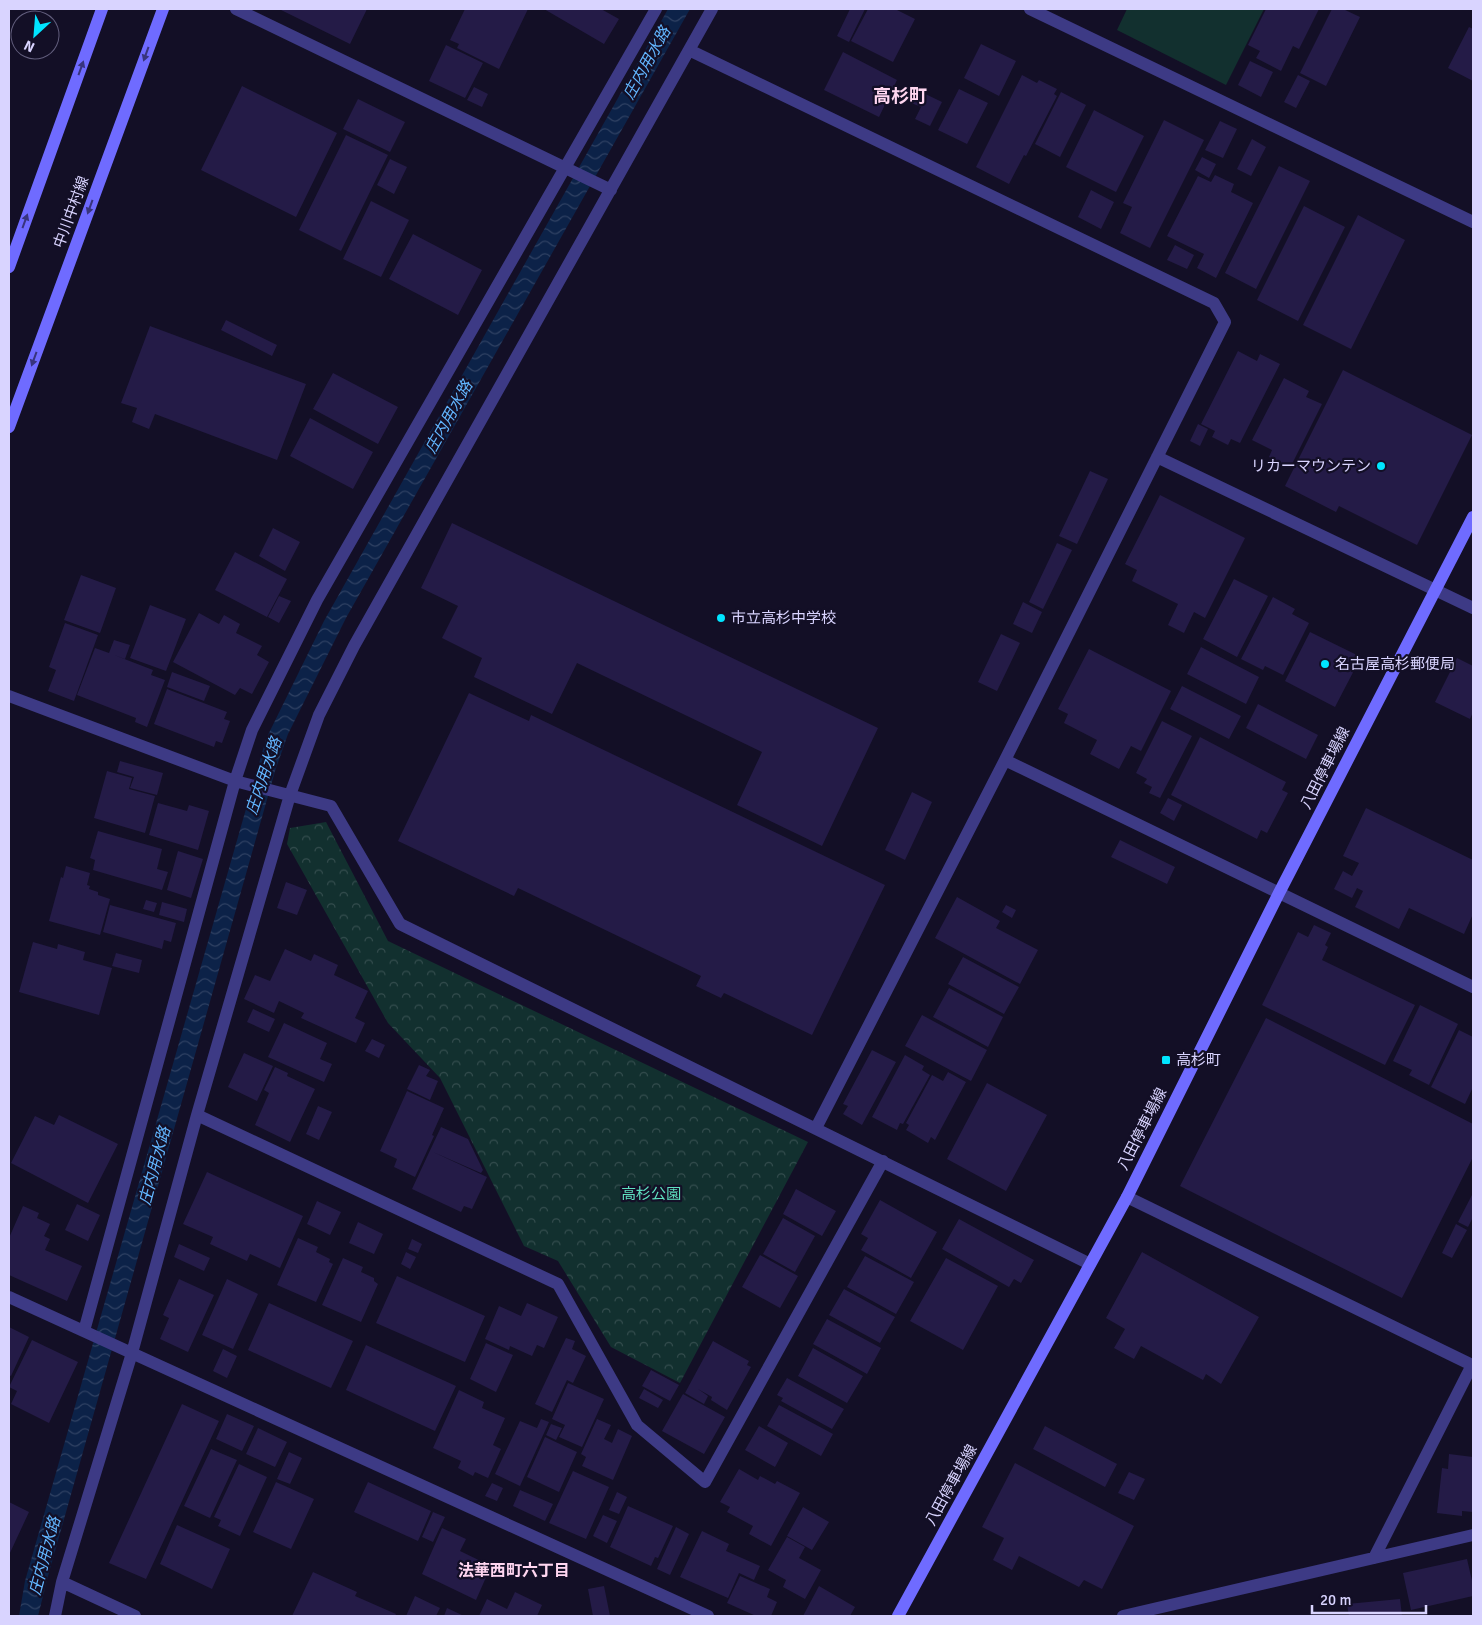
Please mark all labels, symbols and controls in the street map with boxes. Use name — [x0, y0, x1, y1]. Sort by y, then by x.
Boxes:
north arrow — [10, 10, 60, 60]
water label: 庄内用水路 — [619, 21, 676, 103]
text: N — [21, 36, 38, 56]
one-way arrow — [142, 47, 149, 62]
one-way arrow — [77, 60, 85, 75]
district label: 高杉町 — [873, 85, 927, 107]
street label: 中川中村線 — [50, 174, 92, 250]
one-way arrow — [86, 200, 94, 215]
one-way arrow — [21, 213, 29, 228]
one-way arrow — [30, 352, 38, 367]
water label: 庄内用水路 — [421, 375, 478, 457]
place label: リカーマウンテン — [1251, 457, 1371, 475]
marker: リカーマウンテン — [1375, 460, 1387, 472]
place label: 市立高杉中学校 — [731, 609, 836, 627]
marker: 市立高杉中学校 — [715, 612, 727, 624]
place label: 名古屋高杉郵便局 — [1335, 655, 1455, 673]
marker: 名古屋高杉郵便局 — [1319, 658, 1331, 670]
street label: 八田停車場線 — [1297, 724, 1353, 812]
water label: 庄内用水路 — [242, 733, 287, 817]
place label: 高杉町 — [1176, 1051, 1221, 1069]
marker: 高杉町 — [1160, 1054, 1172, 1066]
street label: 八田停車場線 — [1114, 1085, 1170, 1173]
water label: 庄内用水路 — [135, 1123, 176, 1207]
park label: 高杉公園 — [621, 1185, 681, 1203]
street label: 八田停車場線 — [921, 1441, 981, 1529]
water label: 庄内用水路 — [25, 1513, 66, 1597]
district label: 法華西町六丁目 — [458, 1561, 570, 1581]
scale bar — [1312, 1582, 1426, 1614]
text: 20 m — [1320, 1591, 1351, 1609]

